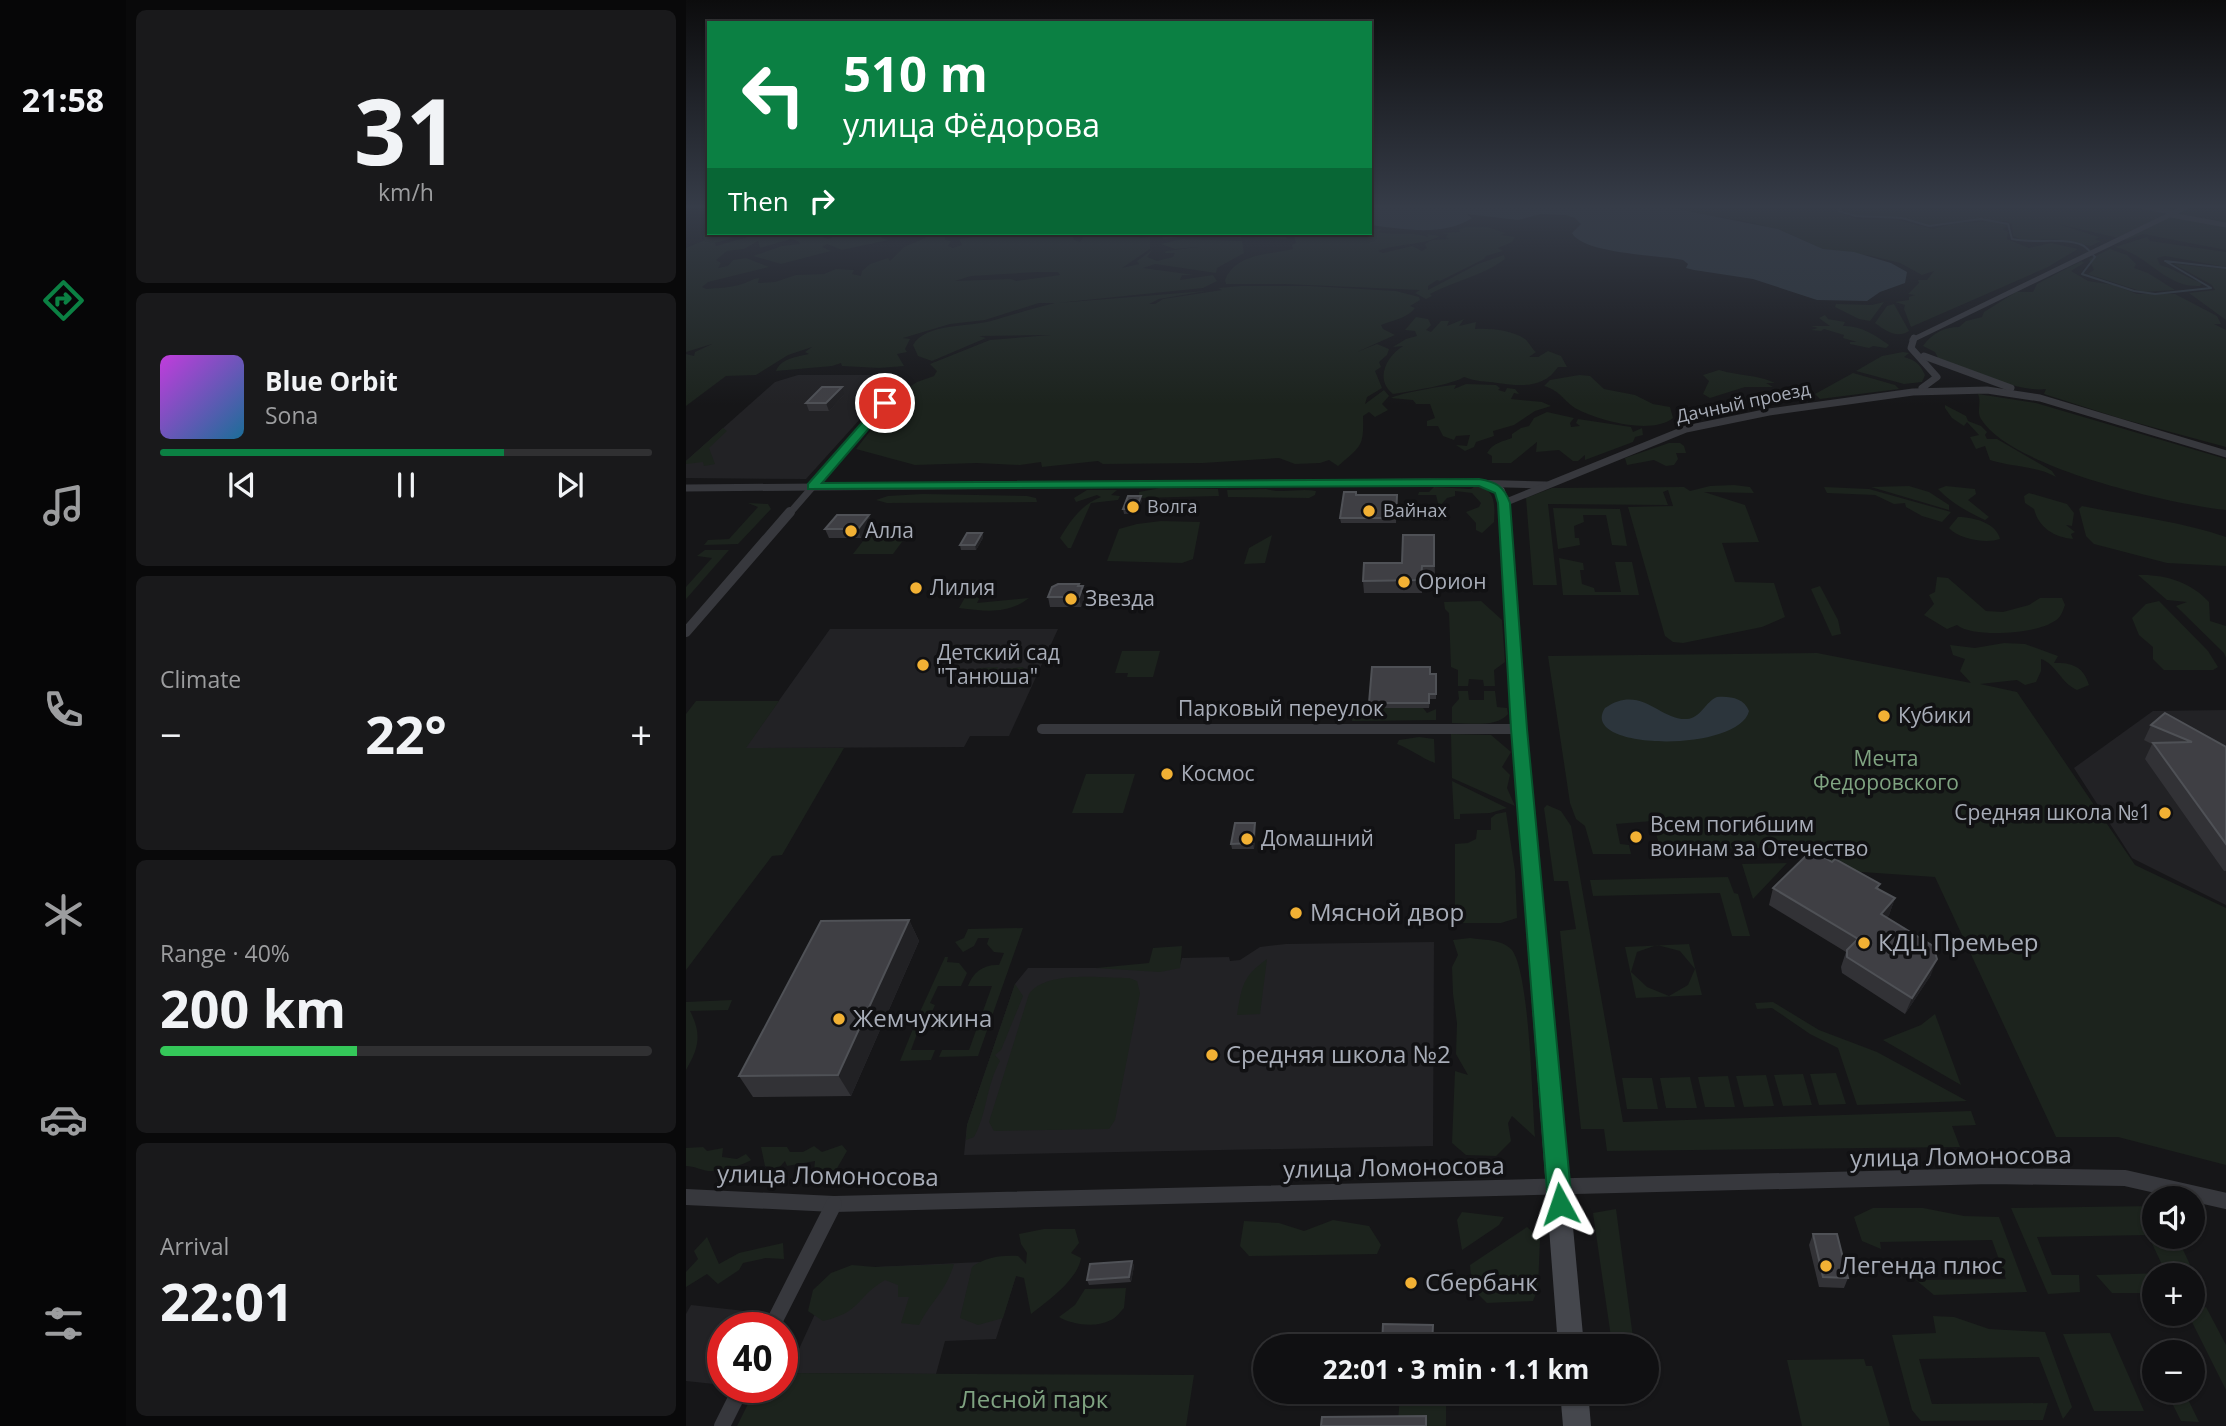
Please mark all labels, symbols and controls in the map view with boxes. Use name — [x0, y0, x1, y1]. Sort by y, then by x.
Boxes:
text: 510 m — [843, 40, 988, 106]
icon: left — [728, 49, 819, 140]
text: 31 — [354, 68, 458, 192]
text: 21:58 — [22, 78, 104, 121]
text: улица Фёдорова — [843, 103, 1100, 146]
text: km/h — [378, 176, 434, 208]
icon: right — [803, 182, 841, 220]
text: Then — [728, 183, 789, 219]
icon: directions — [39, 276, 88, 325]
text: Blue Orbit — [265, 363, 398, 399]
pin — [855, 373, 915, 433]
street label: Дачный проезд — [1673, 376, 1812, 428]
icon: arrive — [866, 384, 904, 422]
text: Sona — [265, 399, 318, 431]
icon: previous — [223, 466, 261, 504]
icon: pause — [387, 466, 425, 504]
icon: next — [551, 466, 589, 504]
icon: music — [39, 481, 88, 530]
place label: Волга — [1147, 494, 1198, 518]
place label: Вайнах — [1383, 498, 1447, 522]
marker: Волга — [1125, 499, 1141, 515]
marker: Вайнах — [1361, 503, 1377, 519]
place label: Алла — [865, 516, 914, 544]
marker: Алла — [843, 523, 859, 539]
place label: Орион — [1418, 567, 1486, 595]
place label: Лилия — [930, 573, 995, 601]
marker: Орион — [1396, 574, 1412, 590]
marker: Лилия — [908, 580, 924, 596]
place label: Звезда — [1085, 584, 1155, 612]
marker: Звезда — [1063, 591, 1079, 607]
place label: Детский сад "Танюша" — [937, 638, 1060, 690]
marker: Детский сад "Танюша" — [915, 657, 931, 673]
text: Climate — [160, 663, 241, 695]
icon: phone — [39, 685, 88, 734]
street label: Парковый переулок — [1178, 694, 1384, 722]
text: 22° — [365, 698, 447, 769]
place label: Кубики — [1898, 701, 1971, 729]
text: − — [160, 708, 182, 760]
text: + — [630, 708, 652, 760]
marker: Кубики — [1876, 708, 1892, 724]
park label: Мечта Федоровского — [1813, 744, 1959, 796]
place label: Космос — [1181, 759, 1255, 787]
marker: Космос — [1159, 766, 1175, 782]
place label: Средняя школа №1 — [1954, 798, 2151, 826]
marker: Средняя школа №1 — [2157, 805, 2173, 821]
place label: Всем погибшим воинам за Отечество — [1650, 810, 1868, 862]
place label: Домашний — [1261, 824, 1374, 852]
marker: Всем погибшим воинам за Отечество — [1628, 829, 1644, 845]
marker: Домашний — [1239, 831, 1255, 847]
icon: climate — [39, 890, 88, 939]
place label: Мясной двор — [1310, 895, 1464, 928]
marker: Мясной двор — [1288, 905, 1304, 921]
place label: КДЦ Премьер — [1878, 925, 2039, 958]
marker: КДЦ Премьер — [1856, 935, 1872, 951]
text: Range · 40% — [160, 937, 290, 969]
text: 200 km — [160, 972, 346, 1043]
place label: Жемчужина — [853, 1001, 992, 1034]
marker: Жемчужина — [831, 1011, 847, 1027]
place label: Средняя школа №2 — [1226, 1037, 1451, 1070]
marker: Средняя школа №2 — [1204, 1047, 1220, 1063]
icon: car — [39, 1095, 88, 1144]
street label: улица Ломоносова — [1850, 1137, 2072, 1174]
street label: улица Ломоносова — [1283, 1148, 1505, 1185]
street label: улица Ломоносова — [717, 1156, 939, 1193]
position arrow — [1523, 1167, 1597, 1241]
map controls — [2142, 1186, 2205, 1403]
button: sound — [2142, 1186, 2205, 1249]
text: Arrival — [160, 1230, 229, 1262]
place label: Легенда плюс — [1840, 1248, 2003, 1281]
marker: Легенда плюс — [1818, 1258, 1834, 1274]
button: + — [2142, 1263, 2205, 1326]
text: 22:01 — [160, 1265, 294, 1336]
place label: Сбербанк — [1425, 1265, 1538, 1298]
marker: Сбербанк — [1403, 1275, 1419, 1291]
icon: filters — [39, 1299, 88, 1348]
speed limit sign: 40 — [707, 1312, 798, 1403]
button: − — [2142, 1340, 2205, 1403]
text: 22:01 · 3 min · 1.1 km — [1323, 1351, 1589, 1387]
park label: Лесной парк — [960, 1382, 1109, 1415]

